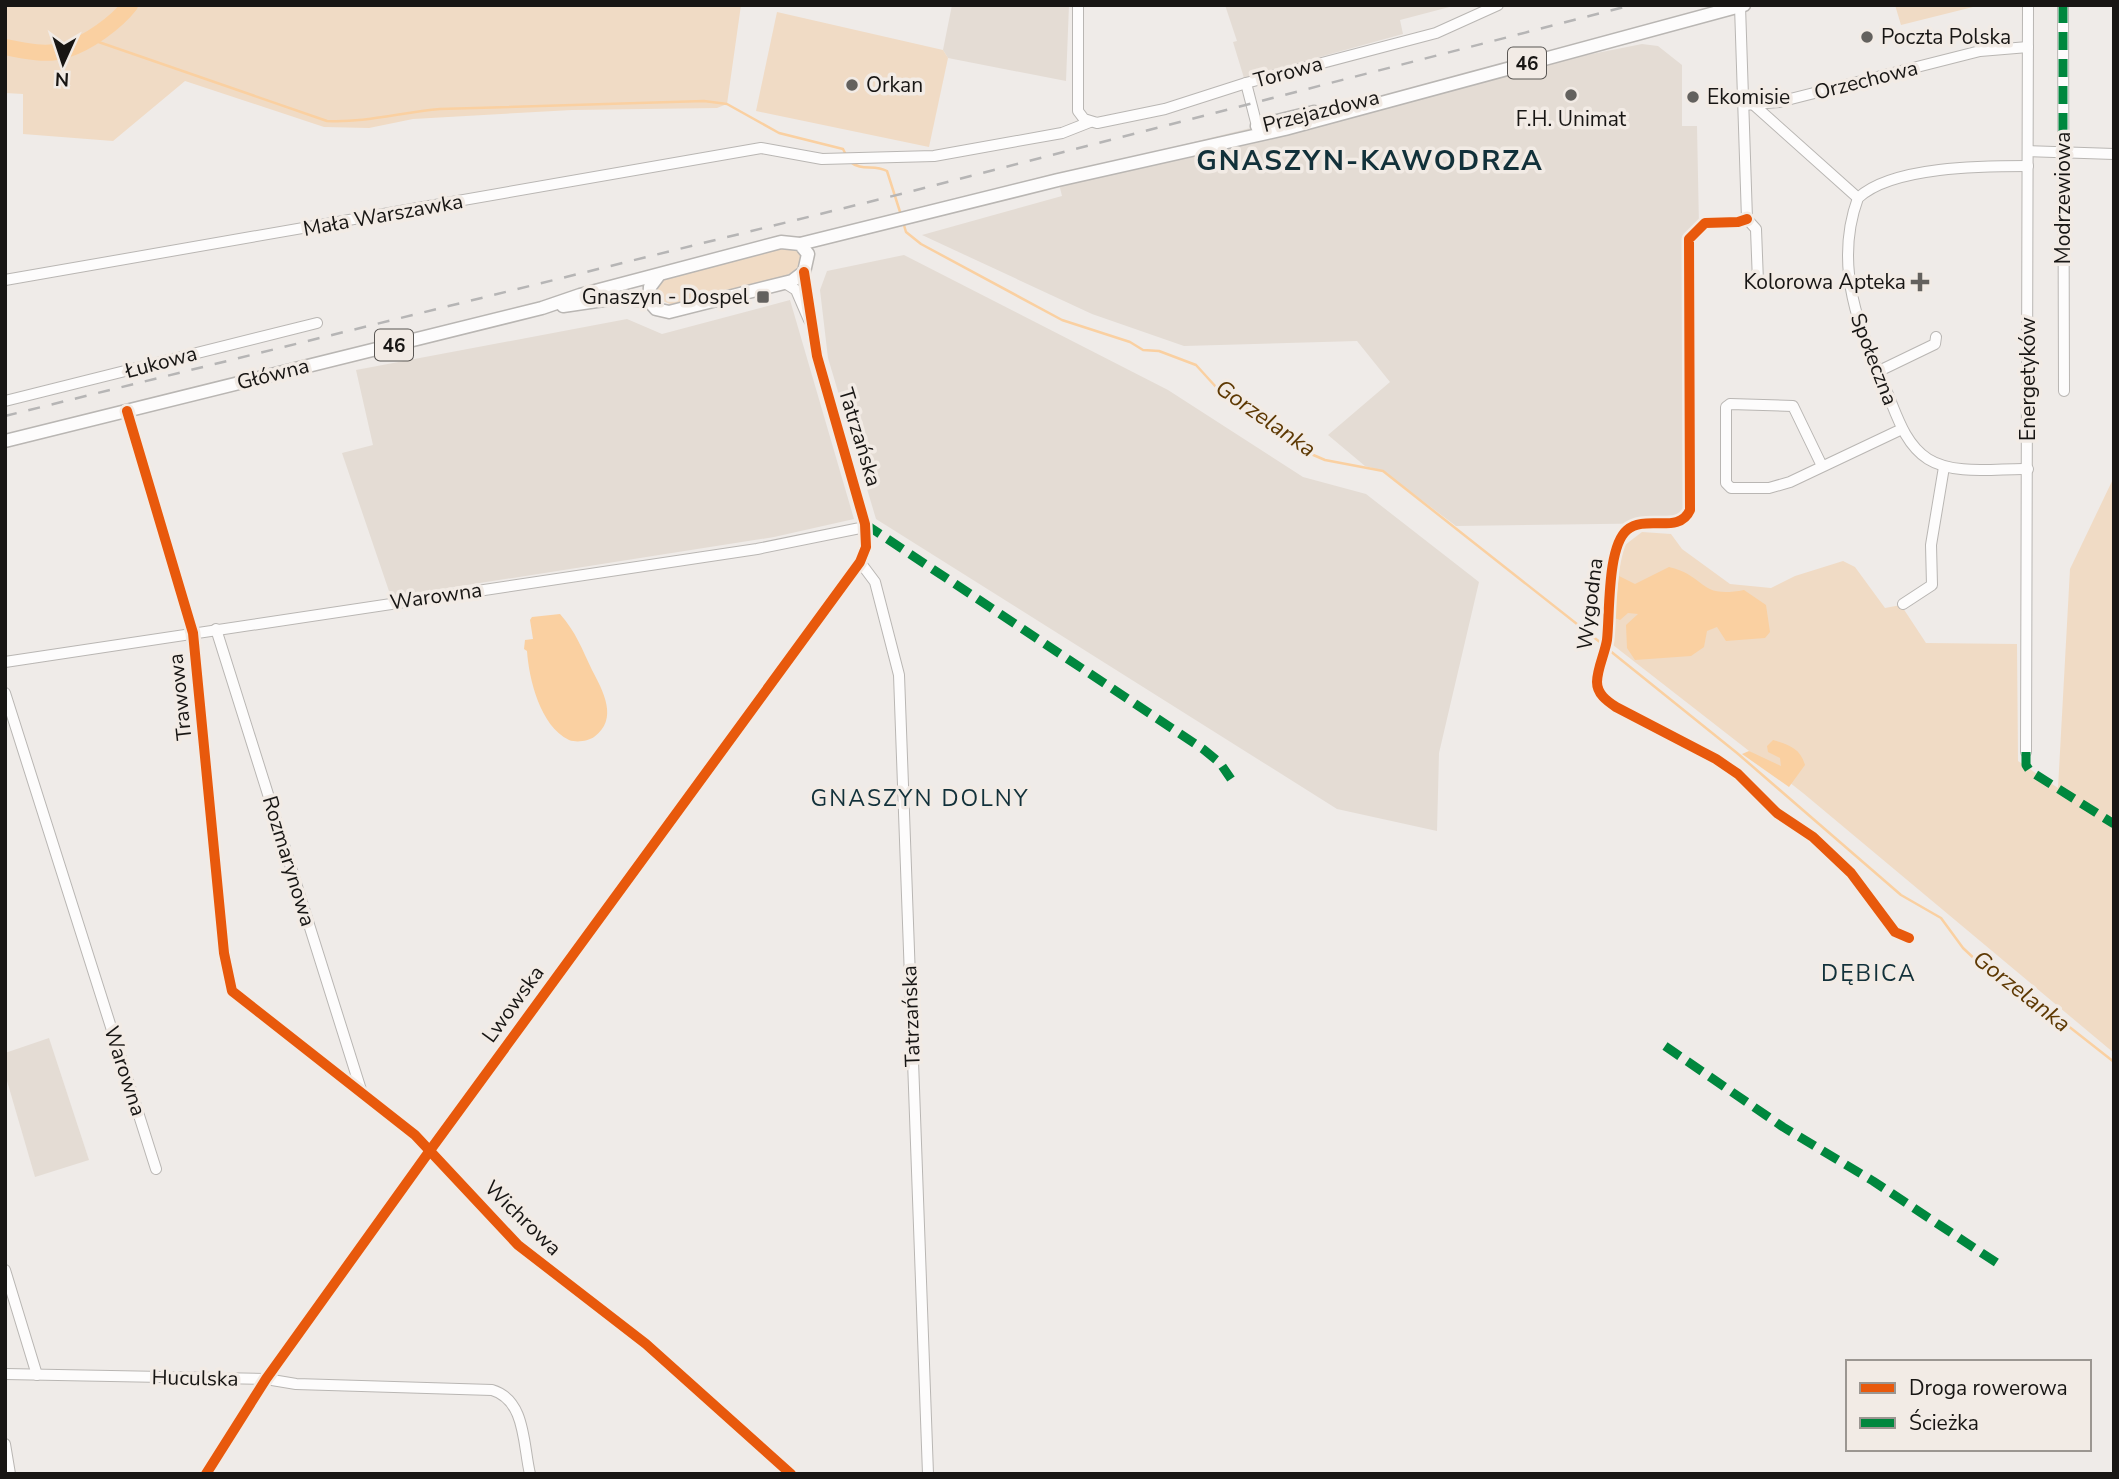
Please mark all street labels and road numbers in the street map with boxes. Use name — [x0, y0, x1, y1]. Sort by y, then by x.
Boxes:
road number: 46 — [1508, 48, 1546, 78]
street label: Torowa — [1250, 49, 1326, 95]
street label: Orzechowa — [1811, 54, 1921, 106]
street label: Przejazdowa — [1260, 83, 1382, 139]
street label: Modrzewiowa — [2049, 132, 2077, 264]
street label: Mała Warszawka — [301, 187, 465, 243]
street label: Społeczna — [1844, 309, 1904, 409]
street label: Energetyków — [2014, 317, 2042, 441]
road number: 46 — [375, 330, 413, 360]
street label: Łukowa — [121, 339, 200, 385]
street label: Główna — [234, 352, 312, 396]
street label: Tatrzańska — [832, 384, 888, 490]
street label: Wygodna — [1570, 556, 1610, 652]
street label: Warowna — [388, 576, 484, 616]
street label: Trawowa — [162, 652, 198, 742]
street label: Rozmarynowa — [256, 792, 322, 930]
street label: Lwowska — [476, 960, 550, 1048]
street label: Tatrzańska — [895, 965, 927, 1067]
street label: Warowna — [97, 1023, 153, 1119]
street label: Wichrowa — [478, 1174, 568, 1262]
street label: Huculska — [151, 1363, 239, 1393]

